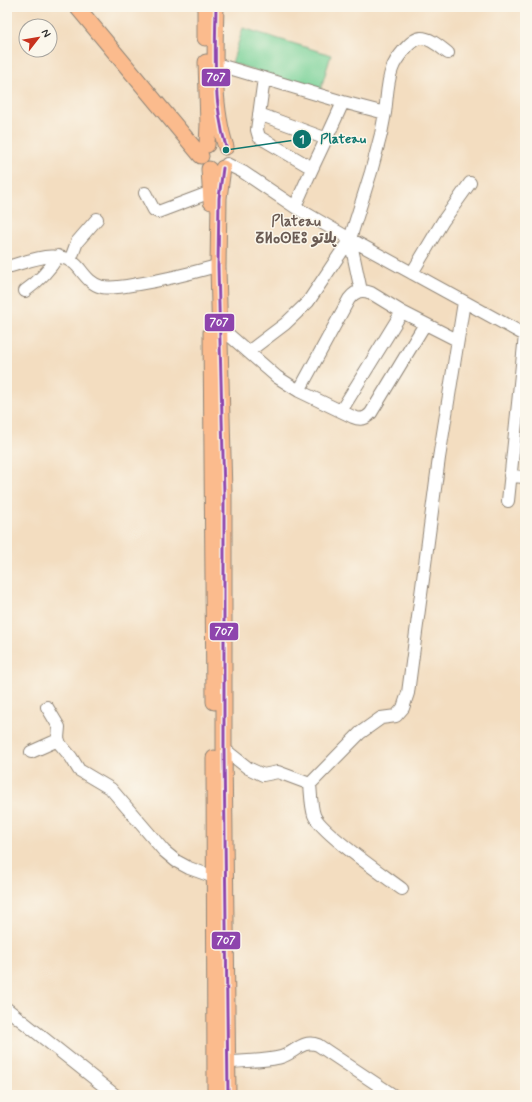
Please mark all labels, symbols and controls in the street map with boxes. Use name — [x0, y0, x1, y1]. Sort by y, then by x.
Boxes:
north arrow — [18, 18, 58, 58]
text: N — [38, 27, 54, 40]
line badge: 707 — [201, 68, 231, 87]
text: 707 — [206, 71, 226, 85]
callout: Plateau — [292, 126, 374, 152]
text: Plateau — [320, 130, 367, 148]
text: 1 — [299, 132, 305, 148]
district label: Plateau ⵒⵍⴰⵙⵟⵓ پلاتو — [255, 212, 338, 249]
line badge: 707 — [204, 313, 235, 332]
text: 707 — [209, 316, 229, 330]
line badge: 707 — [209, 622, 239, 641]
text: 707 — [214, 625, 234, 639]
line badge: 707 — [211, 931, 241, 950]
text: 707 — [216, 934, 236, 948]

